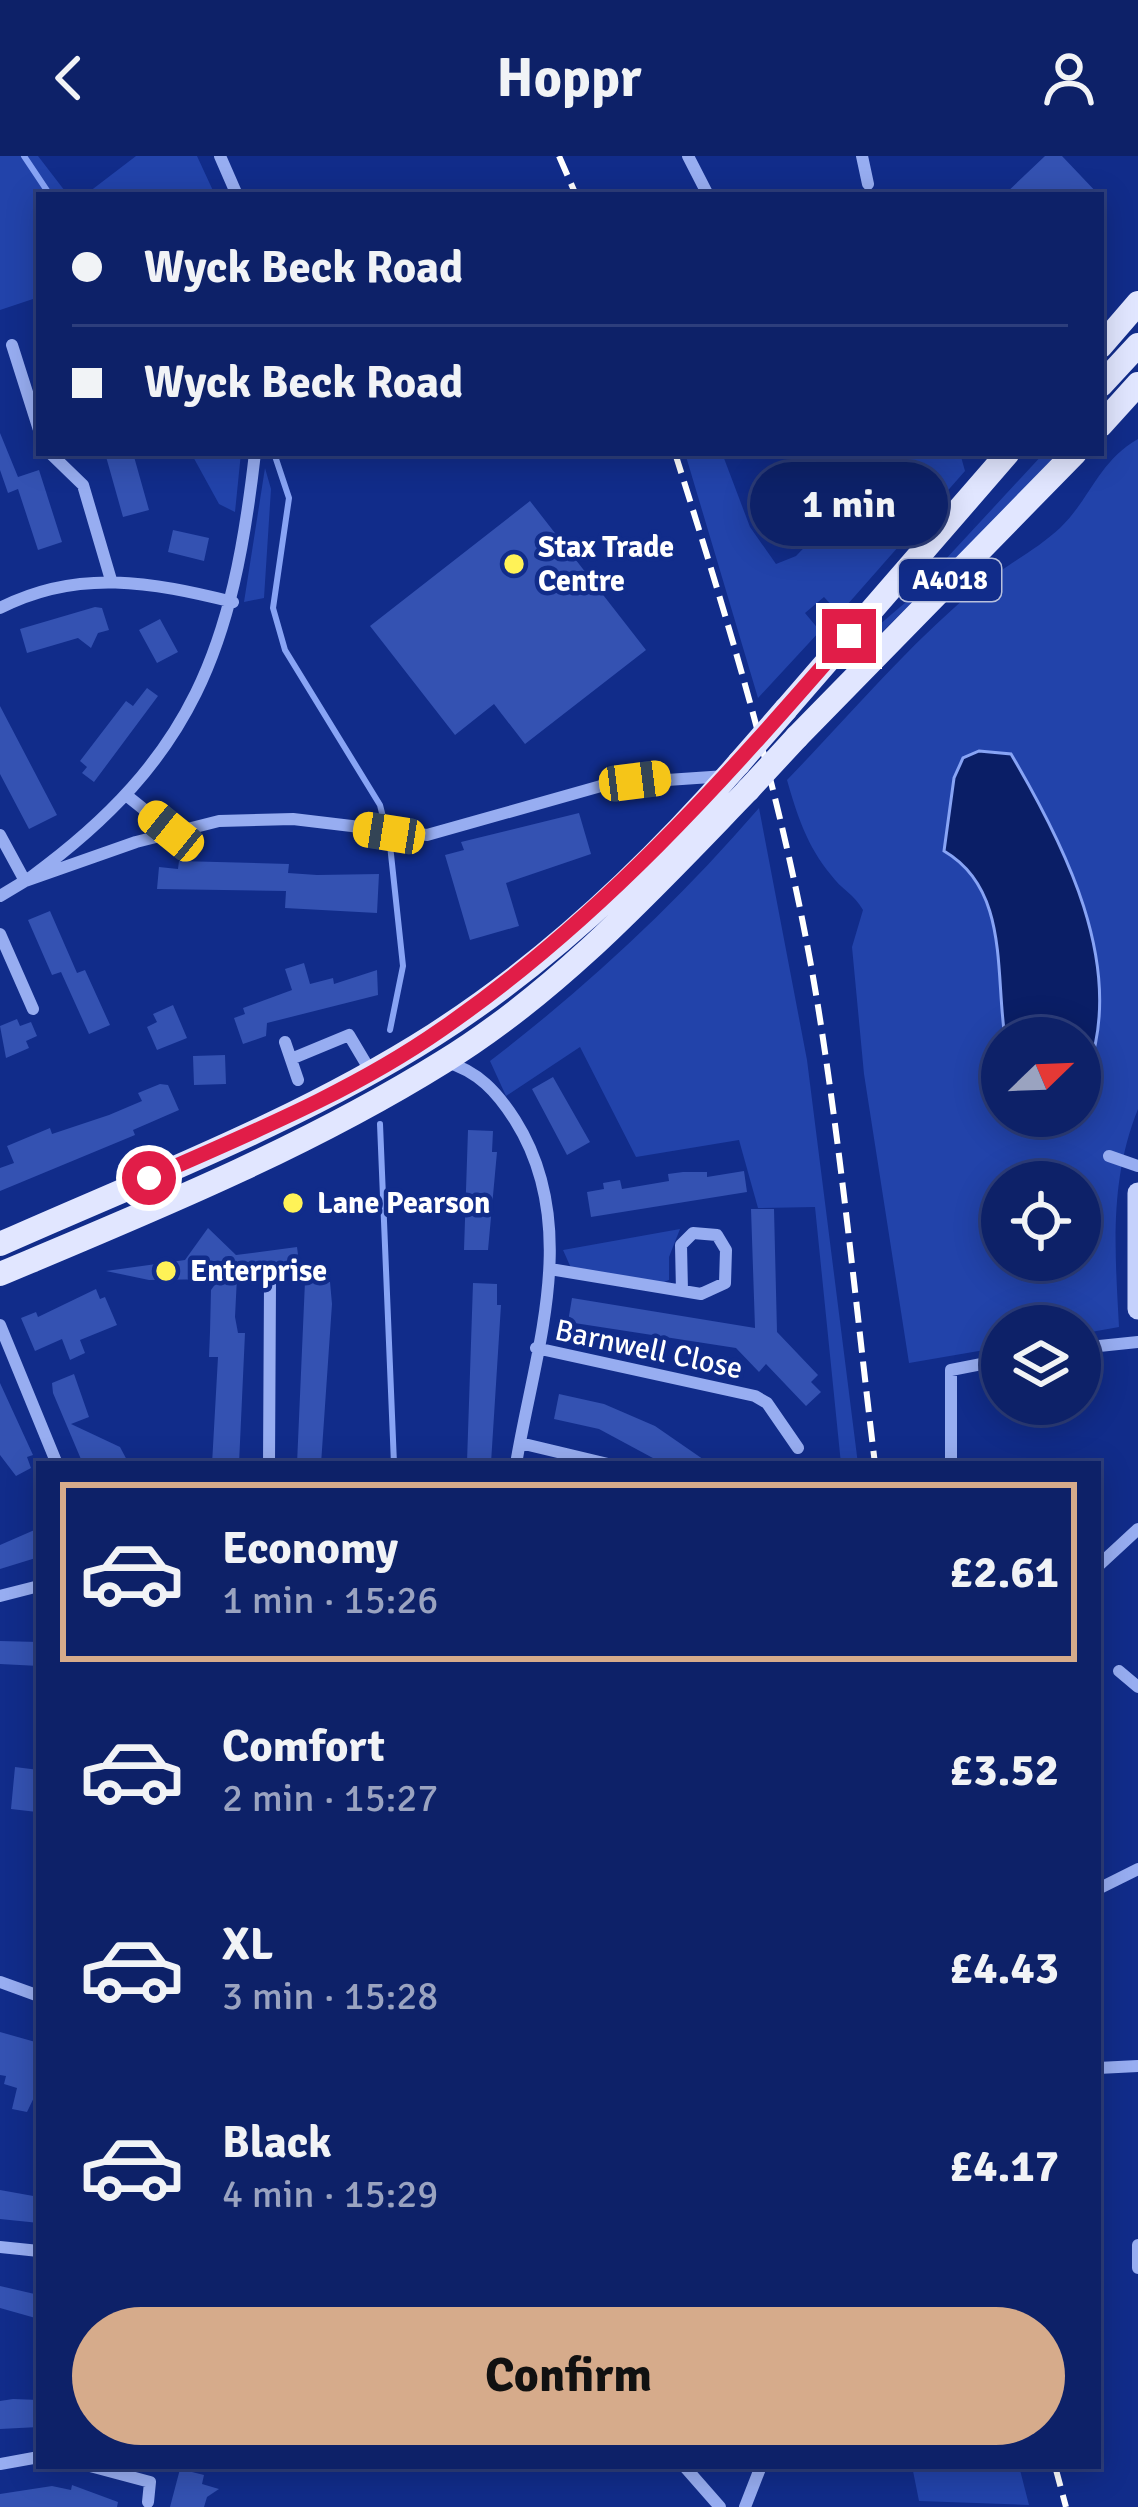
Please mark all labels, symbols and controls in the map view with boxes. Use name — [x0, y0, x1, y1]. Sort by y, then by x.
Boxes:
icon: back — [36, 45, 102, 111]
text: Hoppr — [497, 45, 641, 112]
icon: person — [1036, 45, 1102, 111]
text: Wyck Beck Road — [144, 240, 463, 295]
text: Wyck Beck Road — [144, 355, 463, 410]
callout: 1 min — [750, 462, 948, 546]
text: 1 min — [802, 480, 896, 528]
place label: Stax Trade Centre — [538, 529, 674, 600]
marker: Stax Trade Centre — [501, 551, 527, 577]
road number: A4018 — [899, 559, 1001, 601]
route end — [822, 609, 876, 663]
car — [597, 759, 673, 803]
car — [132, 794, 210, 868]
car — [351, 810, 427, 856]
north arrow — [981, 1017, 1101, 1137]
map controls — [981, 1017, 1101, 1425]
route start — [122, 1151, 176, 1205]
button: locate — [981, 1161, 1101, 1281]
place label: Lane Pearson — [317, 1185, 491, 1222]
marker: Lane Pearson — [280, 1190, 306, 1216]
place label: Enterprise — [190, 1253, 327, 1290]
marker: Enterprise — [153, 1258, 179, 1284]
button: layers — [981, 1305, 1101, 1425]
street label: Barnwell Close — [552, 1312, 746, 1387]
icon: car — [78, 1518, 186, 1626]
text: Economy — [222, 1521, 398, 1576]
text: £2.61 — [949, 1545, 1059, 1600]
text: 1 min · 15:26 — [222, 1576, 438, 1624]
icon: car — [78, 1716, 186, 1824]
text: Comfort — [222, 1719, 385, 1774]
text: £3.52 — [949, 1743, 1059, 1798]
text: 2 min · 15:27 — [222, 1774, 438, 1822]
icon: car — [78, 1914, 186, 2022]
text: XL — [222, 1917, 273, 1972]
text: £4.43 — [949, 1941, 1059, 1996]
text: 3 min · 15:28 — [222, 1972, 438, 2020]
icon: car — [78, 2112, 186, 2220]
text: Black — [222, 2115, 332, 2170]
text: £4.17 — [949, 2139, 1059, 2194]
text: 4 min · 15:29 — [222, 2170, 438, 2218]
button: Confirm — [72, 2307, 1065, 2445]

